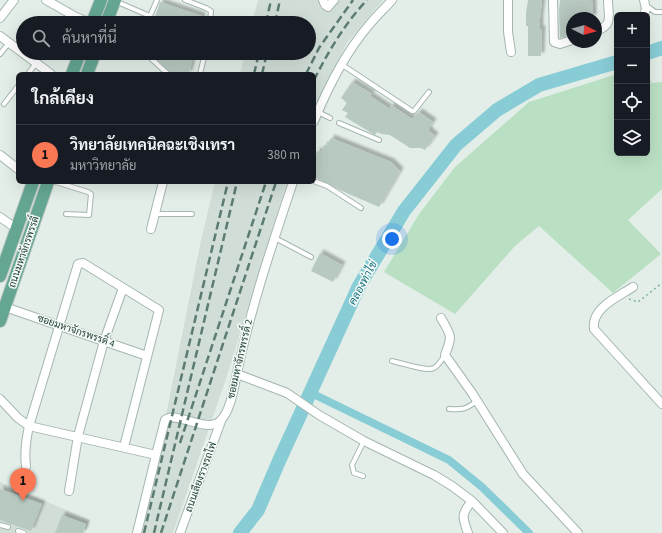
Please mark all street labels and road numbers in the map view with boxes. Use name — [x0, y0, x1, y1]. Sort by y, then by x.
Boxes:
street label: ถนนมหาจักรพรรดิ์ — [3, 213, 43, 290]
street label: ซอยมหาจักรพรรดิ์ 4 — [35, 309, 117, 351]
street label: ซอยมหาจักรพรรดิ์ 2 — [222, 317, 256, 400]
street label: ถนนเลียงรางรถไฟ — [182, 440, 220, 514]

